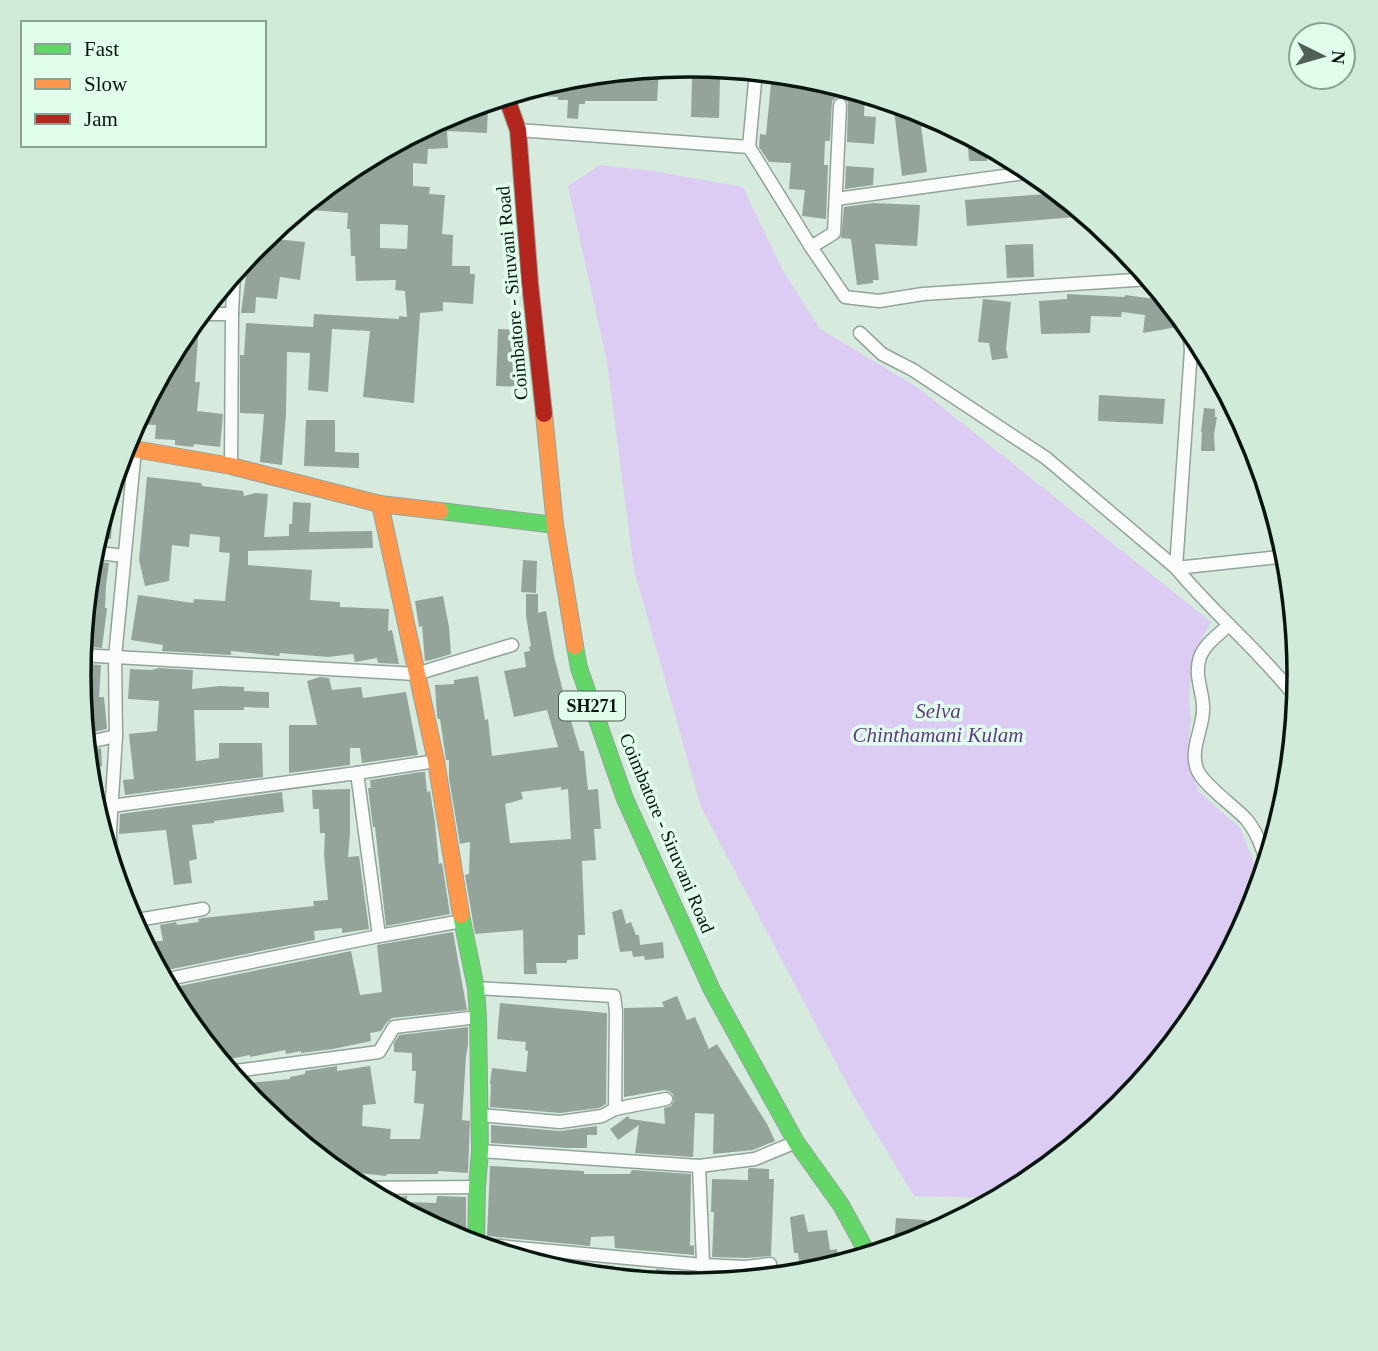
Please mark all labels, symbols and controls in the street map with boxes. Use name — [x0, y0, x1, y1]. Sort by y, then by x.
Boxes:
legend — [21, 21, 266, 147]
north arrow — [1287, 21, 1357, 91]
text: Fast — [84, 37, 119, 61]
text: N — [1327, 50, 1349, 65]
text: Slow — [84, 72, 128, 96]
text: Jam — [84, 107, 118, 131]
street label: Coimbatore - Siruvani Road — [492, 185, 532, 401]
road number: SH271 — [559, 692, 625, 720]
water label: Selva Chinthamani Kulam — [853, 699, 1023, 747]
street label: Coimbatore - Siruvani Road — [615, 730, 719, 936]

